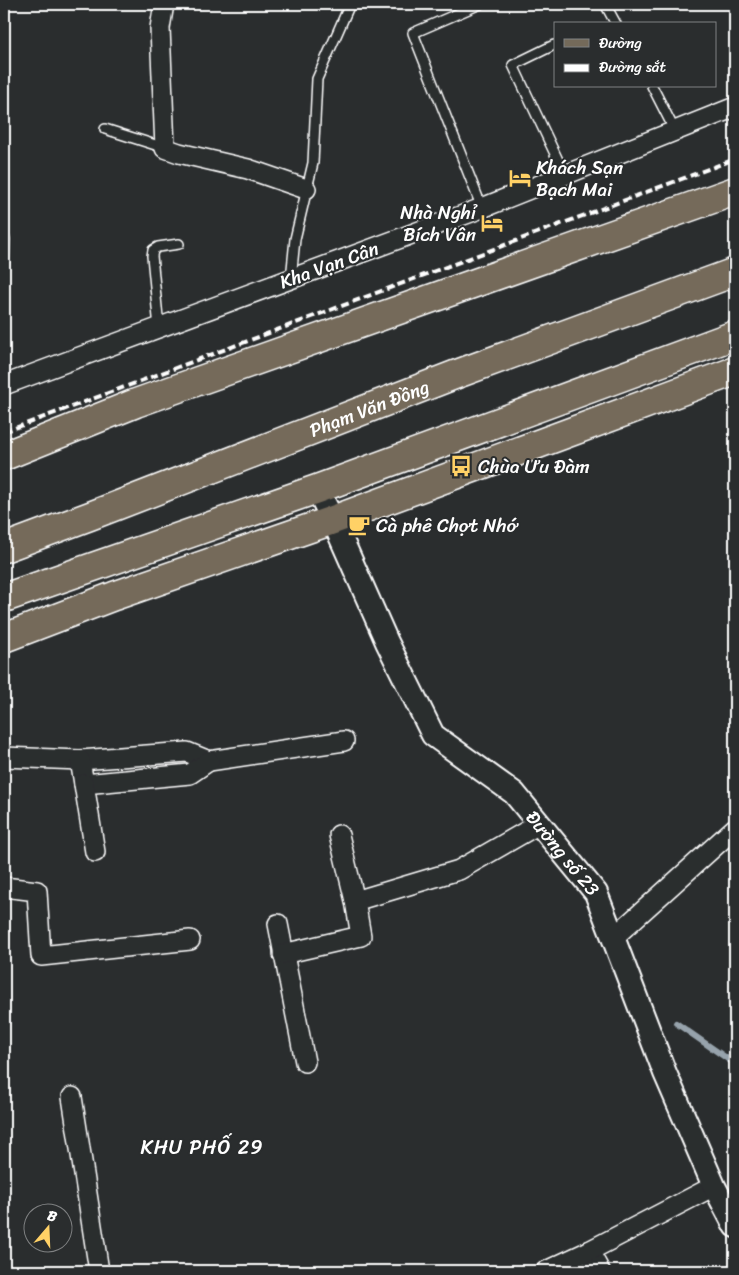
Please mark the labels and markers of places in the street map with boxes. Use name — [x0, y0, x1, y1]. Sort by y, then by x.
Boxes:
place label: Khách Sạn Bạch Mai — [536, 151, 623, 206]
hotel icon: Khách Sạn Bạch Mai — [507, 165, 533, 191]
place label: Nhà Nghỉ Bích Vân — [400, 196, 478, 251]
hotel icon: Nhà Nghỉ Bích Vân — [479, 210, 505, 236]
place label: Chùa Ưu Đàm — [478, 450, 590, 483]
bus stop icon: Chùa Ưu Đàm — [448, 453, 474, 479]
place label: Cà phê Chợt Nhớ — [376, 509, 519, 542]
cafe icon: Cà phê Chợt Nhớ — [346, 512, 372, 538]

